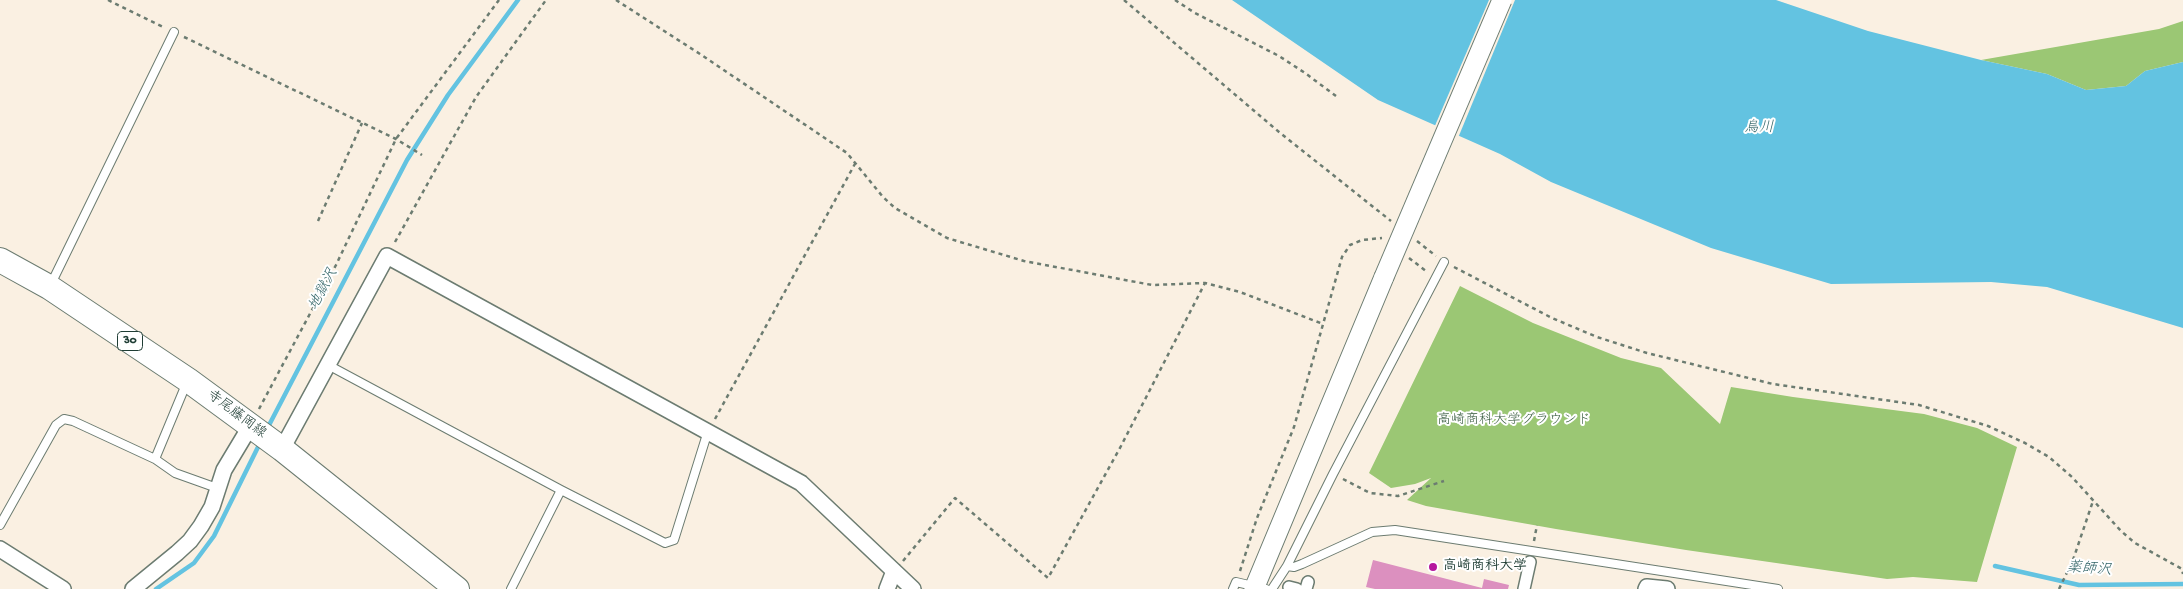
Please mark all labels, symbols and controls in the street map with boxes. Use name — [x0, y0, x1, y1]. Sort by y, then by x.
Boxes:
water label: 烏川 — [1744, 120, 1774, 138]
water label: 地獄沢 — [305, 266, 343, 314]
road number: 30 — [118, 332, 142, 351]
street label: 寺尾藤岡線 — [203, 387, 269, 443]
park label: 高崎商科大学グラウンド — [1437, 413, 1591, 429]
place label: 高崎商科大学 — [1443, 559, 1527, 575]
water label: 薬師沢 — [2066, 559, 2112, 581]
marker: 高崎商科大学 — [1427, 561, 1439, 573]

